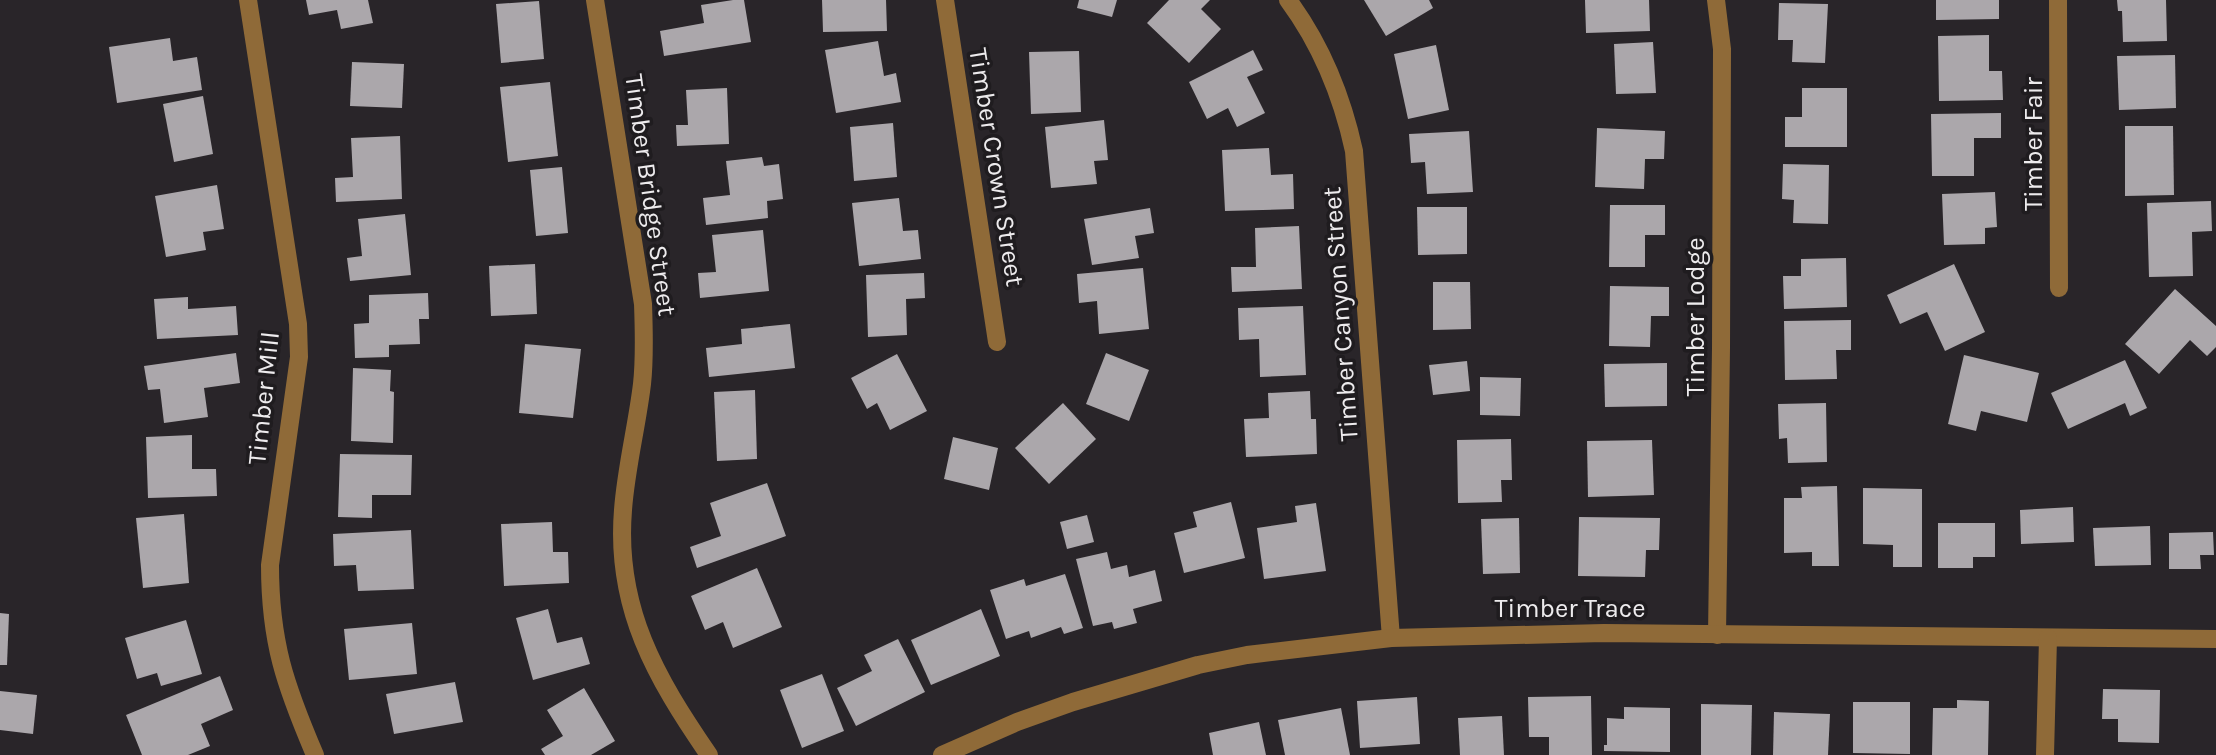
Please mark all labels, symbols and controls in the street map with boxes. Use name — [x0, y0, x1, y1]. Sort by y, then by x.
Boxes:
street label: Timber Crown Street — [962, 46, 1031, 289]
street label: Timber Bridge Street — [618, 72, 683, 318]
street label: Timber Fair — [2018, 76, 2049, 211]
street label: Timber Canyon Street — [1316, 186, 1365, 442]
street label: Timber Lodge — [1680, 237, 1711, 397]
street label: Timber Mill — [241, 330, 286, 466]
street label: Timber Trace — [1494, 593, 1646, 624]

